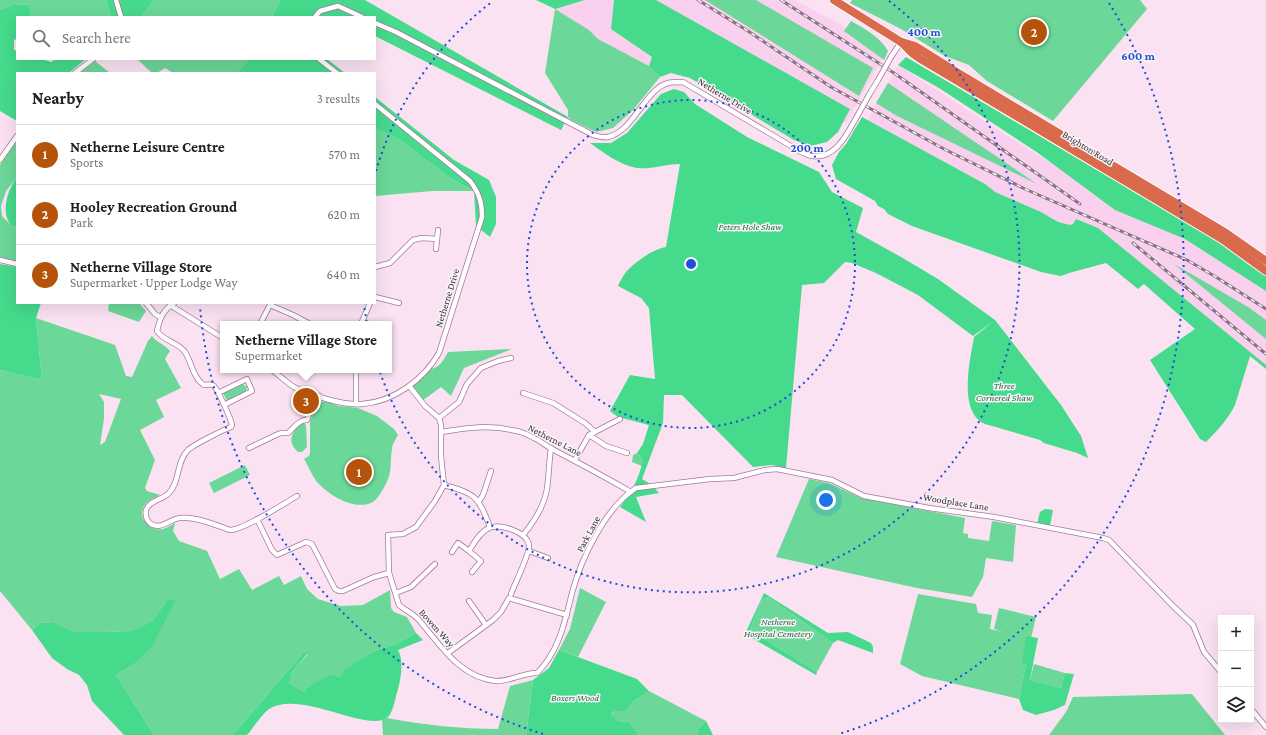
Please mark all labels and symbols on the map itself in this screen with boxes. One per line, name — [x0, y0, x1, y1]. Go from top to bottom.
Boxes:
pin: 2 — [1021, 17, 1047, 47]
text: 400 m — [907, 25, 942, 39]
text: 600 m — [1121, 49, 1156, 63]
street label: Netherne Drive — [696, 76, 754, 117]
street label: Brighton Road — [1060, 128, 1116, 168]
text: 200 m — [790, 141, 824, 155]
park label: Peters Hole Shaw — [718, 221, 782, 232]
centre of rings — [684, 257, 698, 271]
street label: Netherne Drive — [433, 267, 461, 329]
park label: Three Cornered Shaw — [976, 380, 1033, 403]
pin: 3 — [293, 386, 319, 416]
street label: Netherne Lane — [526, 422, 584, 458]
pin: 1 — [346, 457, 372, 487]
your location — [816, 490, 836, 510]
street label: Woodplace Lane — [922, 491, 990, 513]
street label: Park Lane — [574, 514, 602, 554]
street label: Bowen Way — [417, 607, 457, 650]
park label: Netherne Hospital Cemetery — [744, 616, 812, 639]
park label: Boxers Wood — [551, 692, 599, 703]

